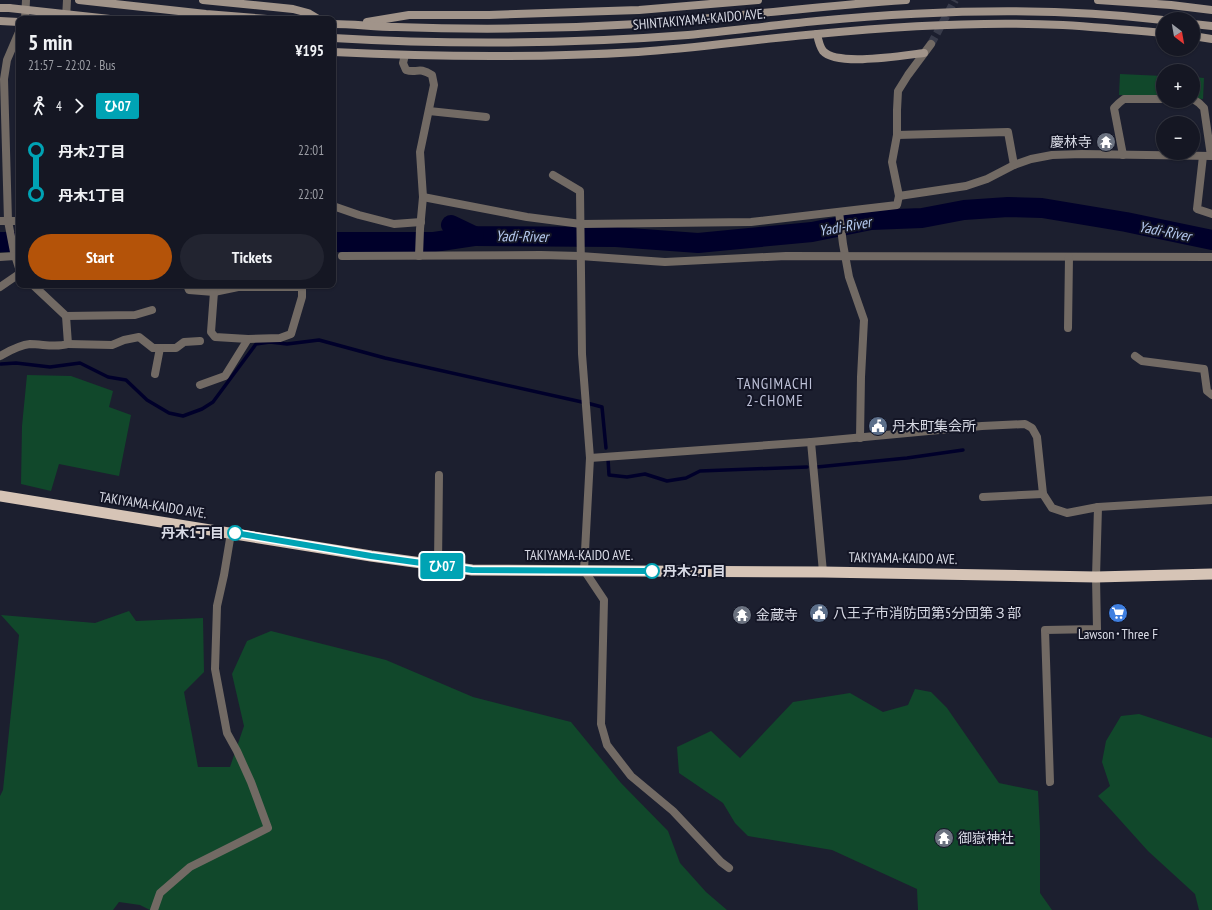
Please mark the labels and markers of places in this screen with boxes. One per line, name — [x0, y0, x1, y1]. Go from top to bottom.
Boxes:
temple icon: 慶林寺 — [1095, 131, 1117, 153]
place label: 慶林寺 — [1050, 133, 1092, 151]
public building icon: 丹木町集会所 — [867, 415, 889, 437]
place label: 丹木町集会所 — [892, 417, 976, 435]
place label: 丹木1丁目 — [161, 524, 224, 542]
marker: 丹木1丁目 — [227, 525, 243, 541]
place label: 丹木2丁目 — [663, 562, 726, 580]
marker: 丹木2丁目 — [644, 563, 660, 579]
public building icon: 八王子市消防団第5分団第３部 — [808, 602, 830, 624]
supermarket icon: Lawson･Three F — [1107, 602, 1129, 624]
temple icon: 金蔵寺 — [731, 604, 753, 626]
place label: 八王子市消防団第5分団第３部 — [833, 604, 1021, 622]
place label: 金蔵寺 — [756, 606, 798, 624]
place label: Lawson･Three F — [1078, 625, 1158, 643]
temple icon: 御嶽神社 — [933, 827, 955, 849]
place label: 御嶽神社 — [958, 829, 1014, 847]

